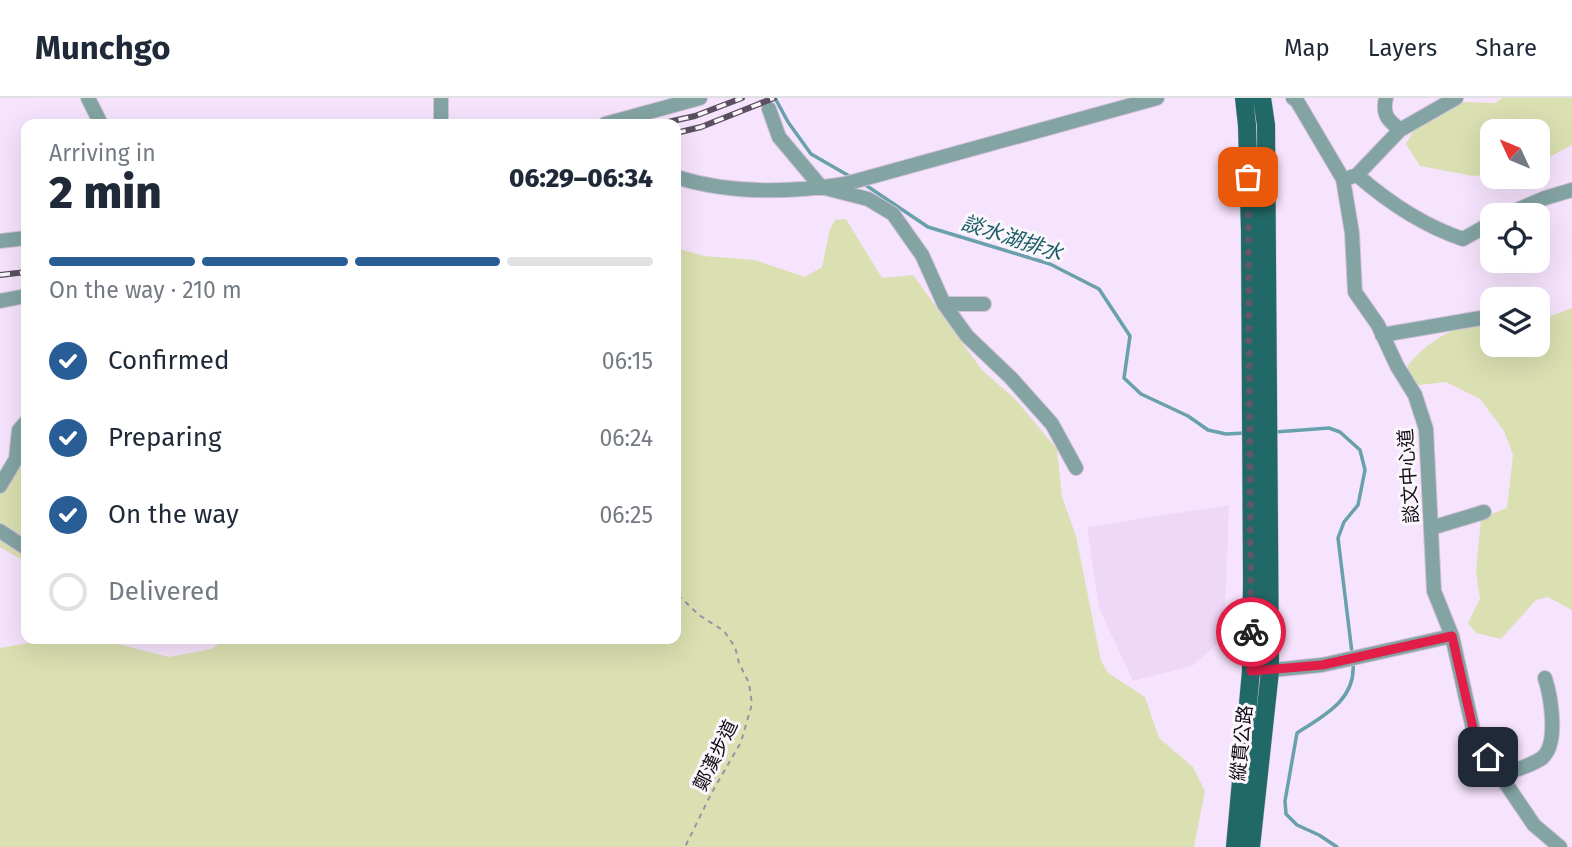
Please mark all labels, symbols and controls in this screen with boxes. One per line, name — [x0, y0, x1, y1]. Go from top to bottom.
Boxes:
text: Munchgo — [35, 28, 170, 68]
text: Map — [1284, 34, 1330, 62]
text: Layers — [1368, 34, 1437, 62]
text: Share — [1475, 34, 1537, 62]
north arrow — [1480, 119, 1550, 189]
map controls — [1480, 119, 1550, 357]
text: Arriving in — [49, 139, 156, 167]
pin — [1218, 147, 1278, 207]
icon: bag — [1229, 158, 1267, 196]
text: 06:29–06:34 — [509, 163, 653, 194]
text: 2 min — [49, 165, 162, 220]
button: locate — [1480, 203, 1550, 273]
water label: 談水湖排水 — [958, 209, 1067, 267]
text: On the way · 210 m — [49, 276, 242, 304]
button: layers — [1480, 287, 1550, 357]
icon: check — [49, 342, 87, 380]
text: Confirmed — [108, 345, 229, 376]
text: 06:15 — [602, 347, 653, 375]
icon: check — [49, 419, 87, 457]
text: Preparing — [108, 422, 221, 453]
text: 06:24 — [599, 424, 653, 452]
street label: 談文中心道 — [1394, 428, 1423, 524]
icon: check — [49, 496, 87, 534]
text: On the way — [108, 499, 239, 530]
text: 06:25 — [599, 501, 653, 529]
text: Delivered — [108, 576, 220, 607]
courier — [1216, 597, 1286, 667]
icon: bike — [1232, 613, 1270, 651]
street label: 縱貫公路 — [1226, 704, 1257, 782]
street label: 鄭漢步道 — [688, 716, 742, 794]
pin — [1458, 727, 1518, 787]
icon: home — [1469, 738, 1507, 776]

